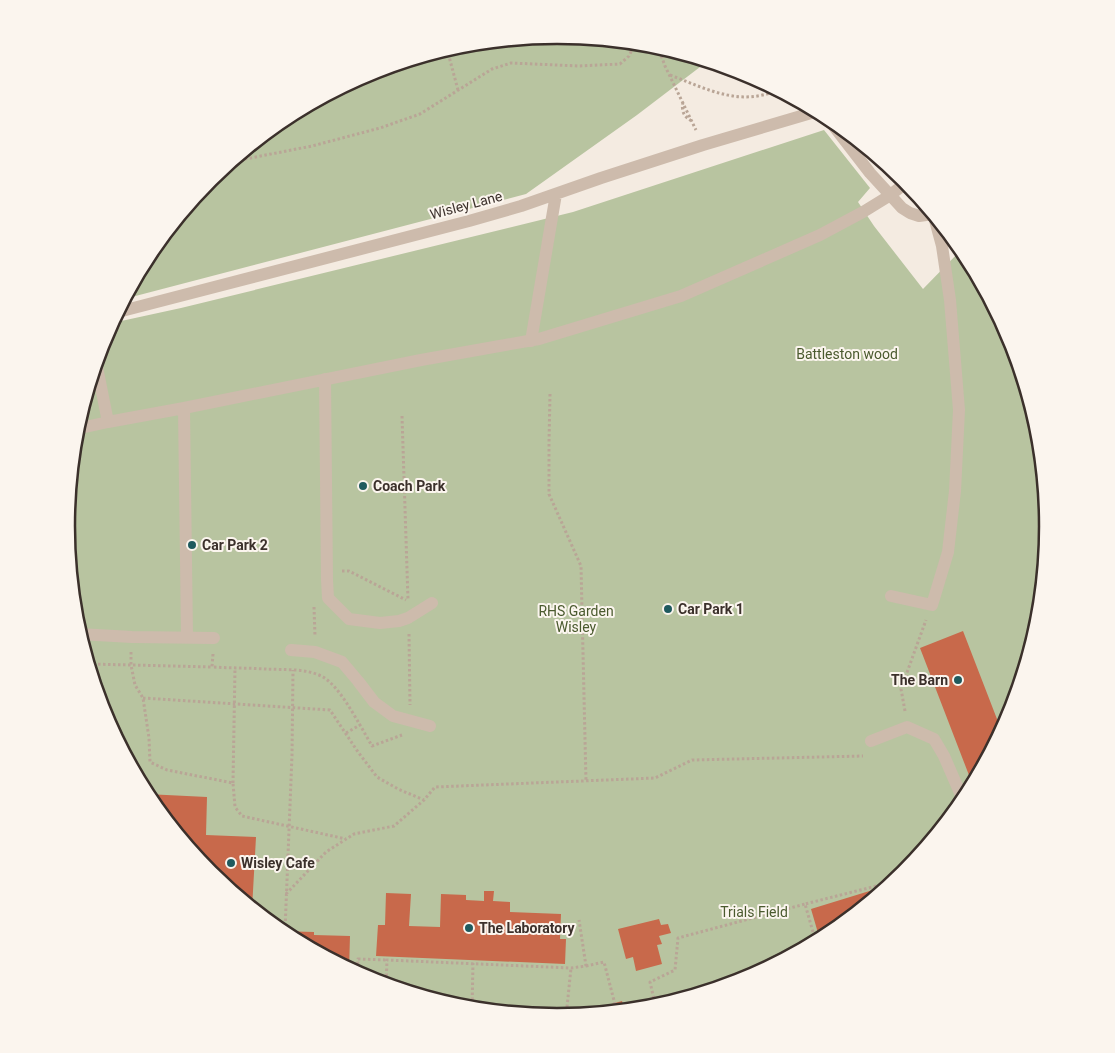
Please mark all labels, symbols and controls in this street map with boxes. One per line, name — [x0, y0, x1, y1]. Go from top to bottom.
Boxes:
street label: Wisley Lane — [428, 188, 504, 222]
park label: Battleston wood — [796, 346, 898, 362]
place label: Coach Park — [373, 478, 446, 494]
marker: Coach Park — [357, 480, 369, 492]
place label: Car Park 2 — [202, 537, 268, 553]
marker: Car Park 2 — [186, 539, 198, 551]
place label: Car Park 1 — [678, 601, 744, 617]
park label: RHS Garden Wisley — [538, 603, 614, 635]
marker: Car Park 1 — [662, 603, 674, 615]
place label: The Barn — [891, 672, 948, 688]
marker: The Barn — [952, 674, 964, 686]
place label: Wisley Cafe — [241, 855, 315, 871]
marker: Wisley Cafe — [225, 857, 237, 869]
park label: Trials Field — [720, 904, 788, 920]
place label: The Laboratory — [479, 920, 575, 936]
marker: The Laboratory — [463, 922, 475, 934]

